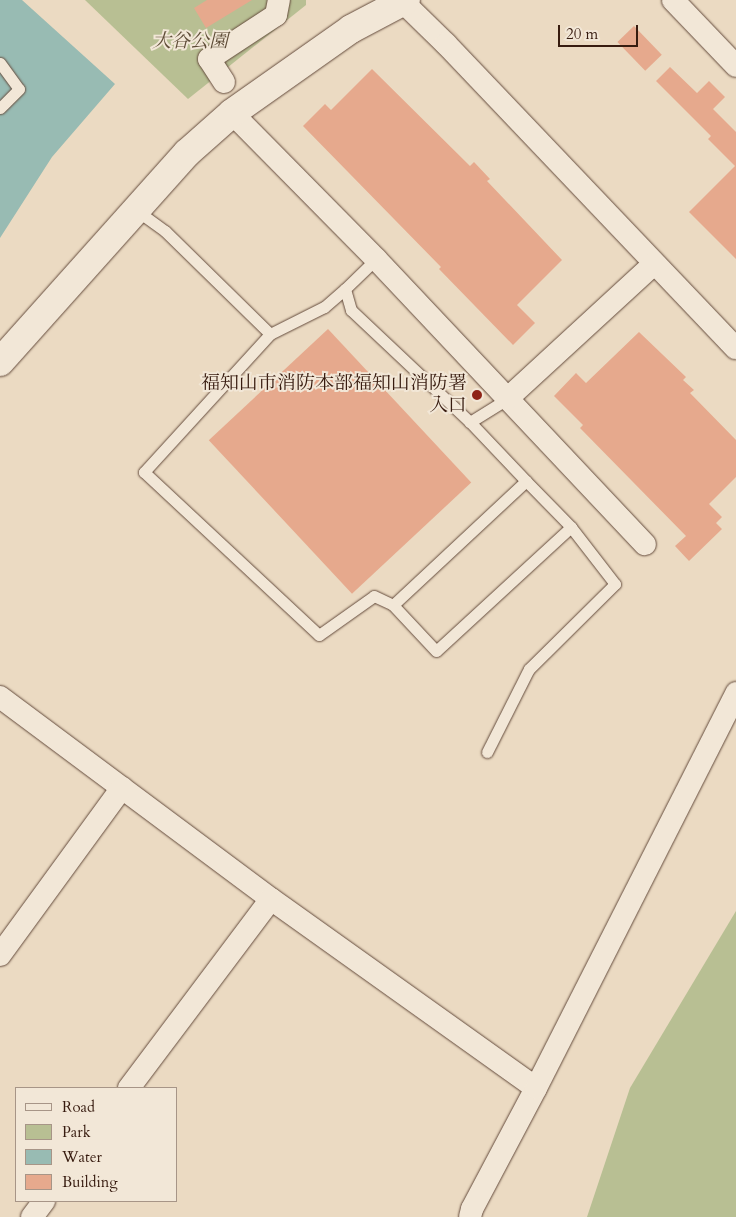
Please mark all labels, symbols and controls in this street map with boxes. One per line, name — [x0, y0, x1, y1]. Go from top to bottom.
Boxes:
scale bar — [561, 15, 641, 47]
text: 20 m — [566, 24, 598, 44]
park label: 大谷公園 — [152, 31, 228, 53]
place label: 福知山市消防本部福知山消防署 入口 — [201, 373, 467, 417]
marker: 福知山市消防本部福知山消防署 入口 — [471, 389, 483, 401]
legend — [15, 1087, 178, 1202]
text: Road — [62, 1097, 95, 1117]
text: Park — [62, 1122, 91, 1142]
text: Water — [62, 1147, 102, 1167]
text: Building — [62, 1172, 118, 1192]

